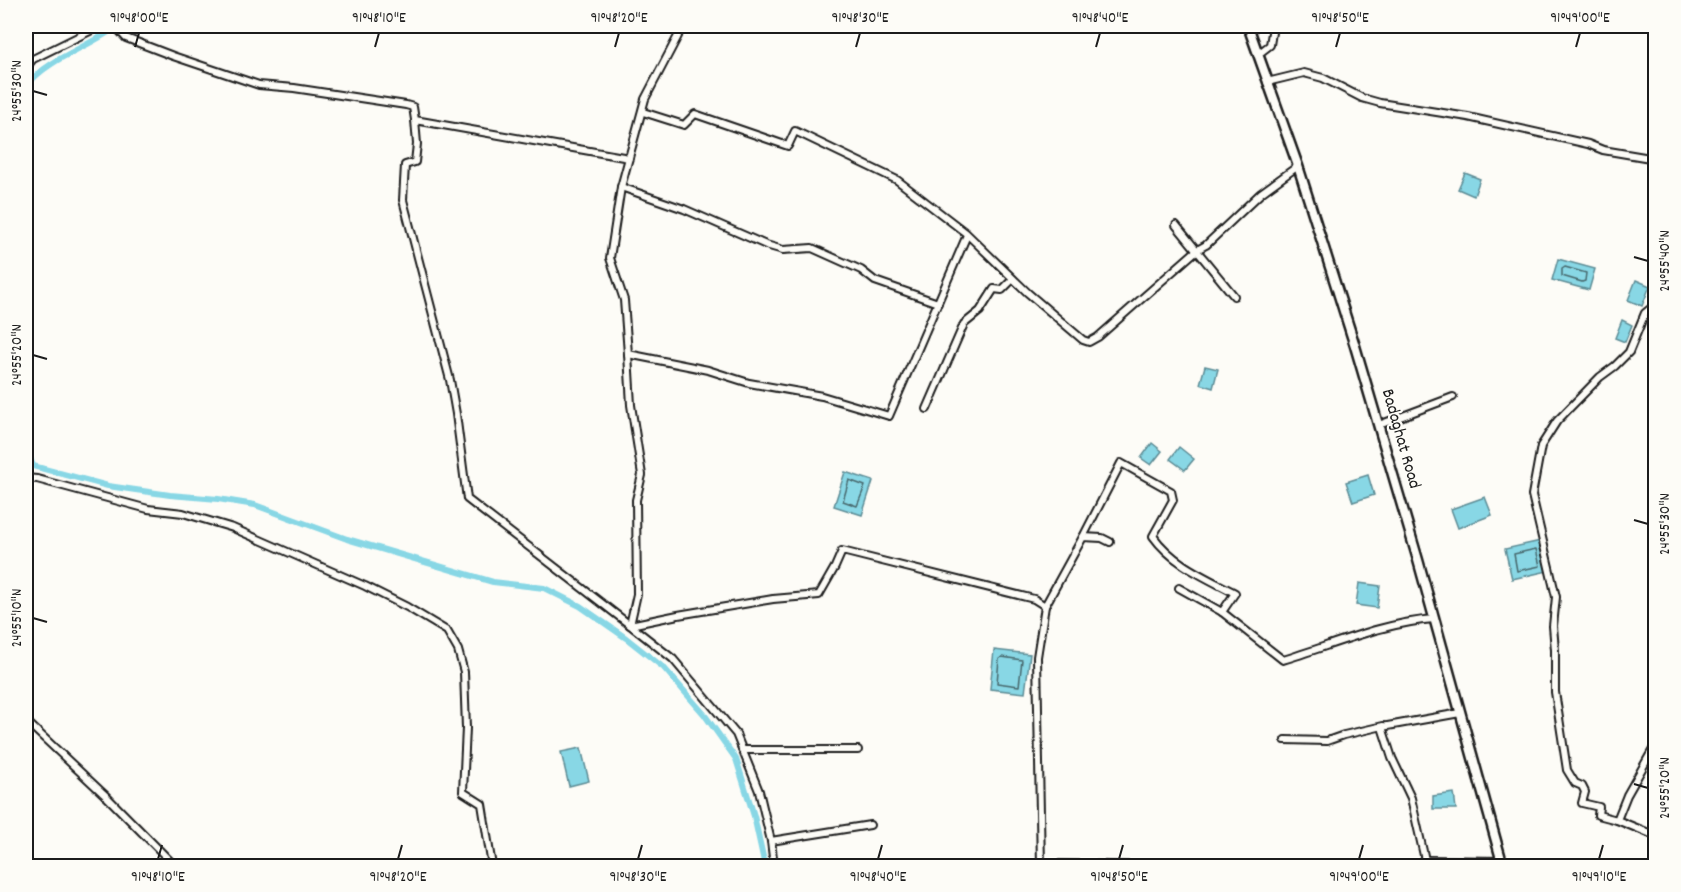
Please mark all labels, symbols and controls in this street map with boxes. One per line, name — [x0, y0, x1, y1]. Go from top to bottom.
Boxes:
text: 91°48'00"E — [110, 8, 169, 30]
text: 91°48'10"E — [352, 8, 406, 30]
text: 91°48'20"E — [590, 8, 648, 30]
text: 91°48'30"E — [831, 8, 889, 30]
text: 91°48'40"E — [1072, 8, 1129, 30]
text: 91°48'50"E — [1311, 8, 1369, 30]
text: 91°49'00"E — [1550, 8, 1610, 30]
text: 24°55'30"N — [7, 60, 29, 122]
text: 24°55'40"N — [1655, 230, 1677, 292]
text: 24°55'20"N — [7, 324, 29, 386]
street label: Badaghat Road — [1374, 386, 1426, 492]
text: 24°55'30"N — [1655, 493, 1677, 555]
text: 24°55'10"N — [7, 589, 29, 647]
text: 24°55'20"N — [1655, 757, 1677, 819]
text: 91°48'10"E — [131, 867, 185, 889]
text: 91°48'20"E — [369, 867, 427, 889]
text: 91°48'30"E — [609, 867, 667, 889]
text: 91°48'40"E — [850, 867, 907, 889]
text: 91°48'50"E — [1090, 867, 1148, 889]
text: 91°49'00"E — [1329, 867, 1389, 889]
text: 91°49'10"E — [1572, 867, 1627, 889]

